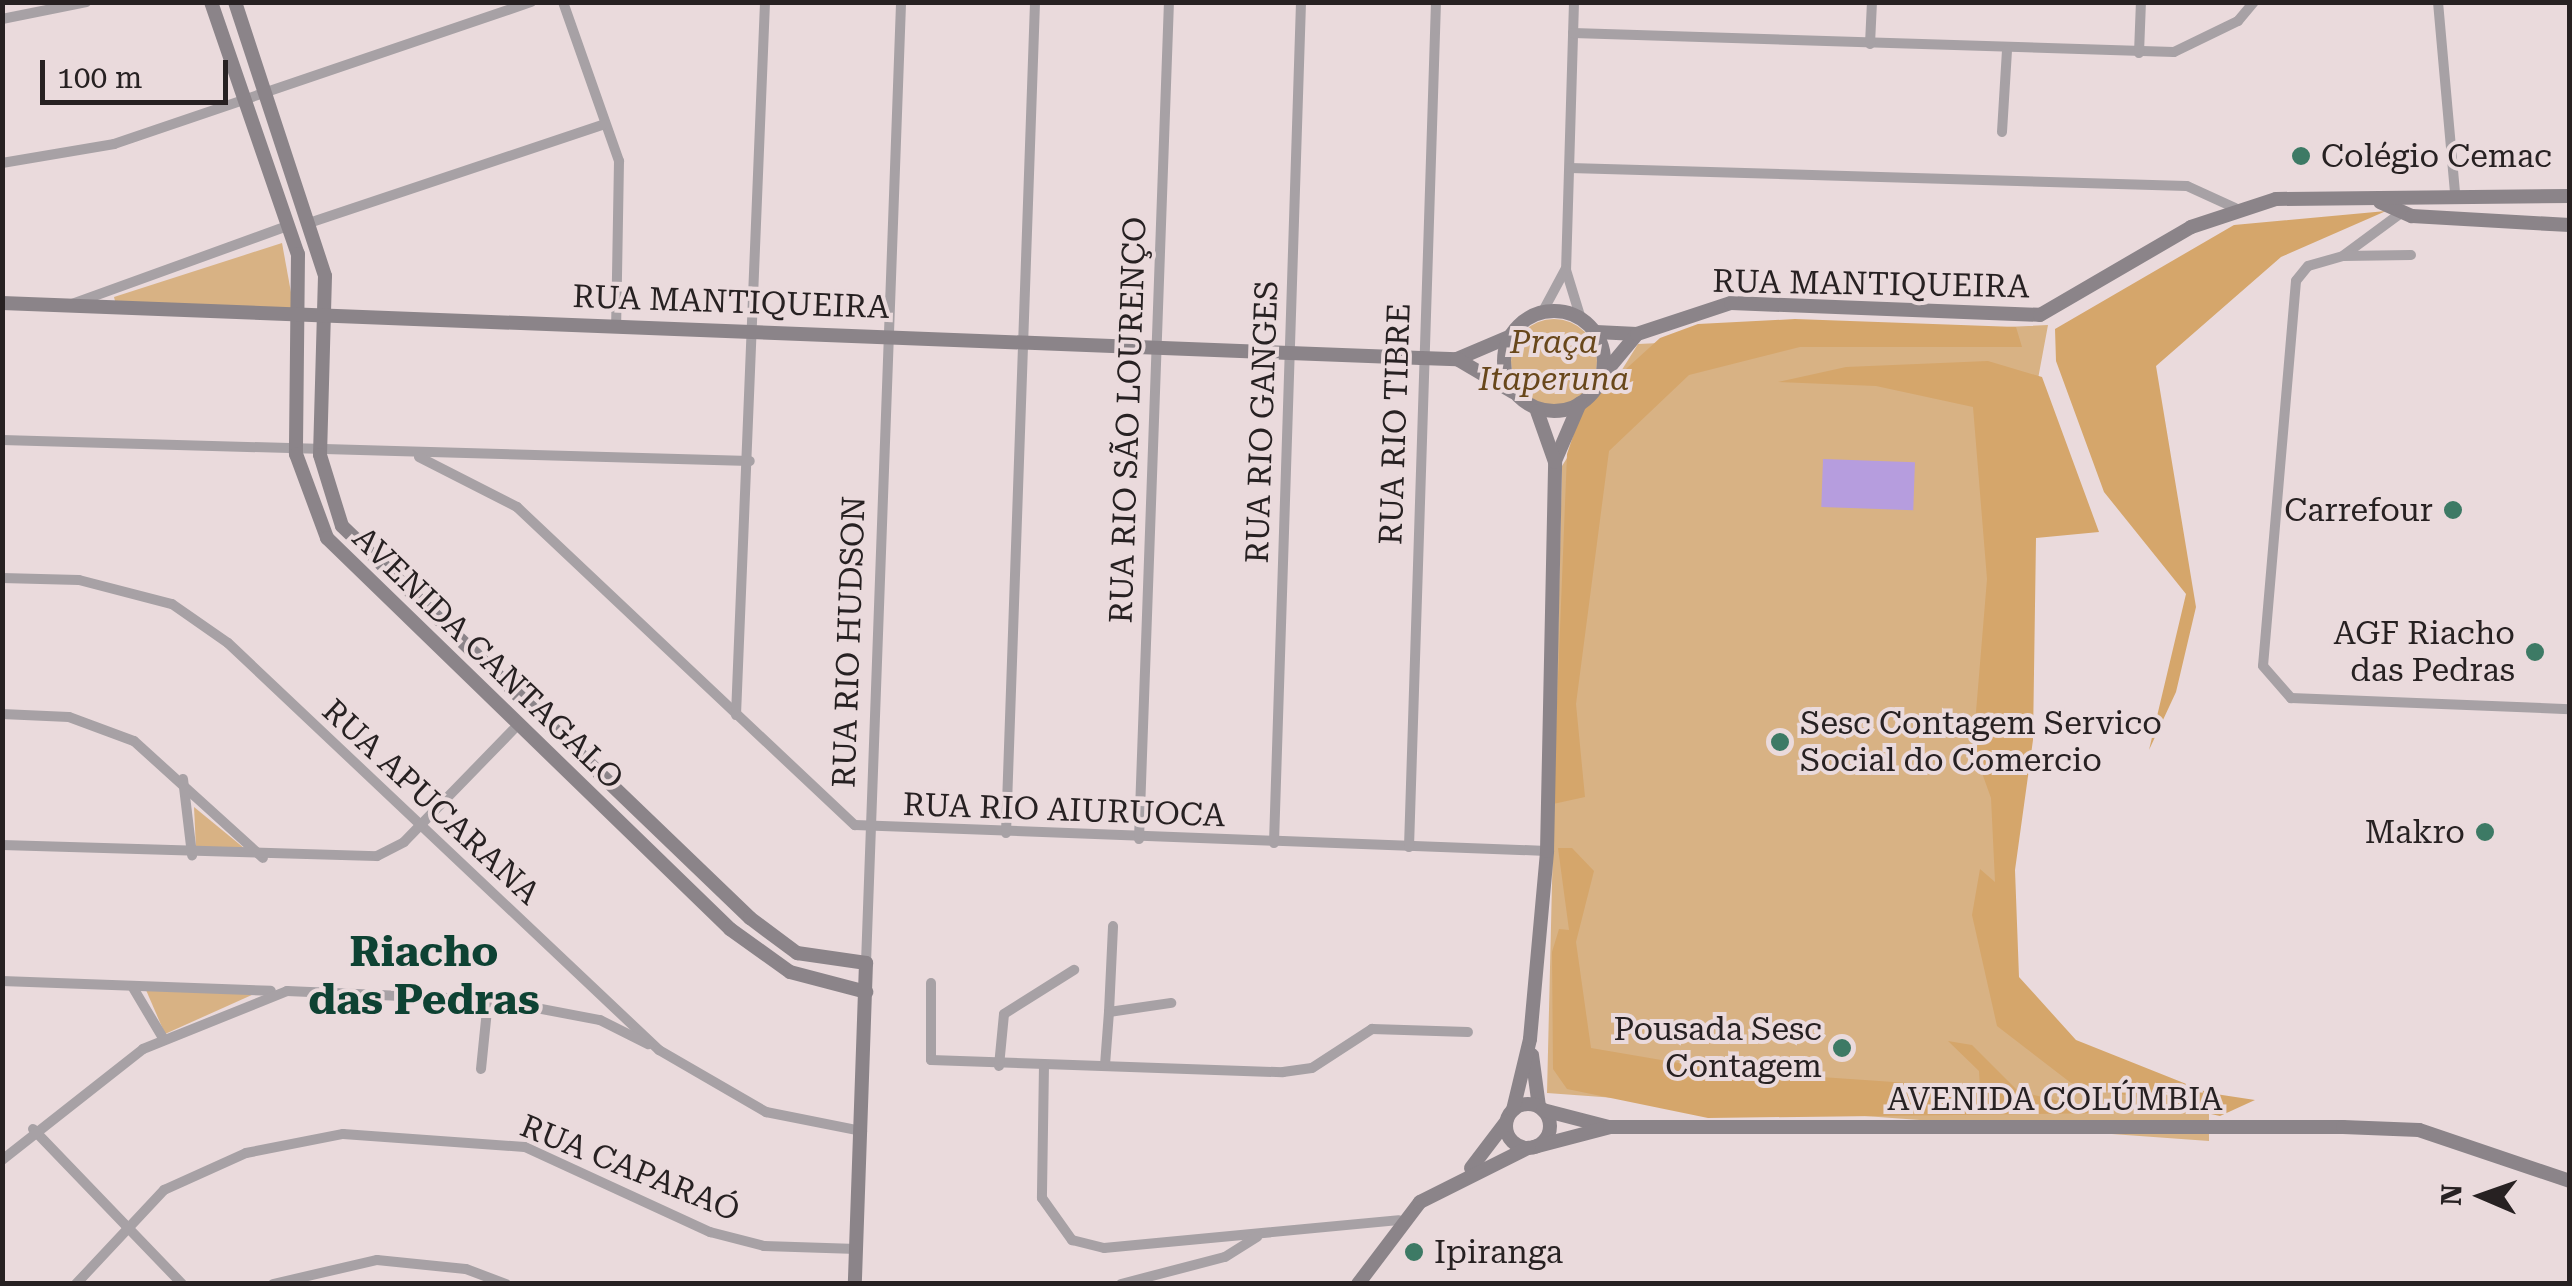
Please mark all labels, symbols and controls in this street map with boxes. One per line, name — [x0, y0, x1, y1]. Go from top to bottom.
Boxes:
scale bar — [45, 40, 232, 102]
text: 100 m — [57, 60, 142, 95]
place label: Colégio Cemac — [2321, 137, 2552, 175]
marker: Colégio Cemac — [2290, 145, 2312, 167]
street label: RUA RIO SÃO LOURENÇO — [1102, 216, 1154, 624]
street label: RUA MANTIQUEIRA — [1712, 262, 2030, 306]
street label: RUA MANTIQUEIRA — [572, 277, 890, 327]
street label: RUA RIO GANGES — [1238, 280, 1286, 564]
street label: RUA RIO TIBRE — [1372, 302, 1418, 546]
park label: Praça Itaperuna — [1479, 324, 1629, 399]
place label: Carrefour — [2284, 491, 2433, 529]
street label: RUA RIO HUDSON — [825, 495, 873, 789]
marker: Carrefour — [2442, 499, 2464, 521]
street label: AVENIDA CANTAGALO — [345, 519, 631, 797]
place label: AGF Riacho das Pedras — [2334, 615, 2515, 690]
marker: AGF Riacho das Pedras — [2524, 641, 2546, 663]
street label: RUA APUCARANA — [314, 691, 548, 913]
place label: Sesc Contagem Servico Social do Comercio — [1800, 705, 2162, 780]
marker: Sesc Contagem Servico Social do Comercio — [1769, 731, 1791, 753]
street label: RUA RIO AIURUOCA — [902, 785, 1226, 835]
place label: Makro — [2365, 813, 2465, 851]
marker: Makro — [2474, 821, 2496, 843]
district label: Riacho das Pedras — [308, 927, 540, 1026]
place label: Pousada Sesc Contagem — [1614, 1011, 1822, 1086]
marker: Pousada Sesc Contagem — [1831, 1037, 1853, 1059]
street label: AVENIDA COLÚMBIA — [1887, 1080, 2223, 1118]
street label: RUA CAPARAÓ — [515, 1107, 745, 1229]
north arrow — [2432, 1146, 2532, 1246]
text: N — [2435, 1184, 2468, 1206]
place label: Ipiranga — [1434, 1233, 1563, 1271]
marker: Ipiranga — [1403, 1241, 1425, 1263]

